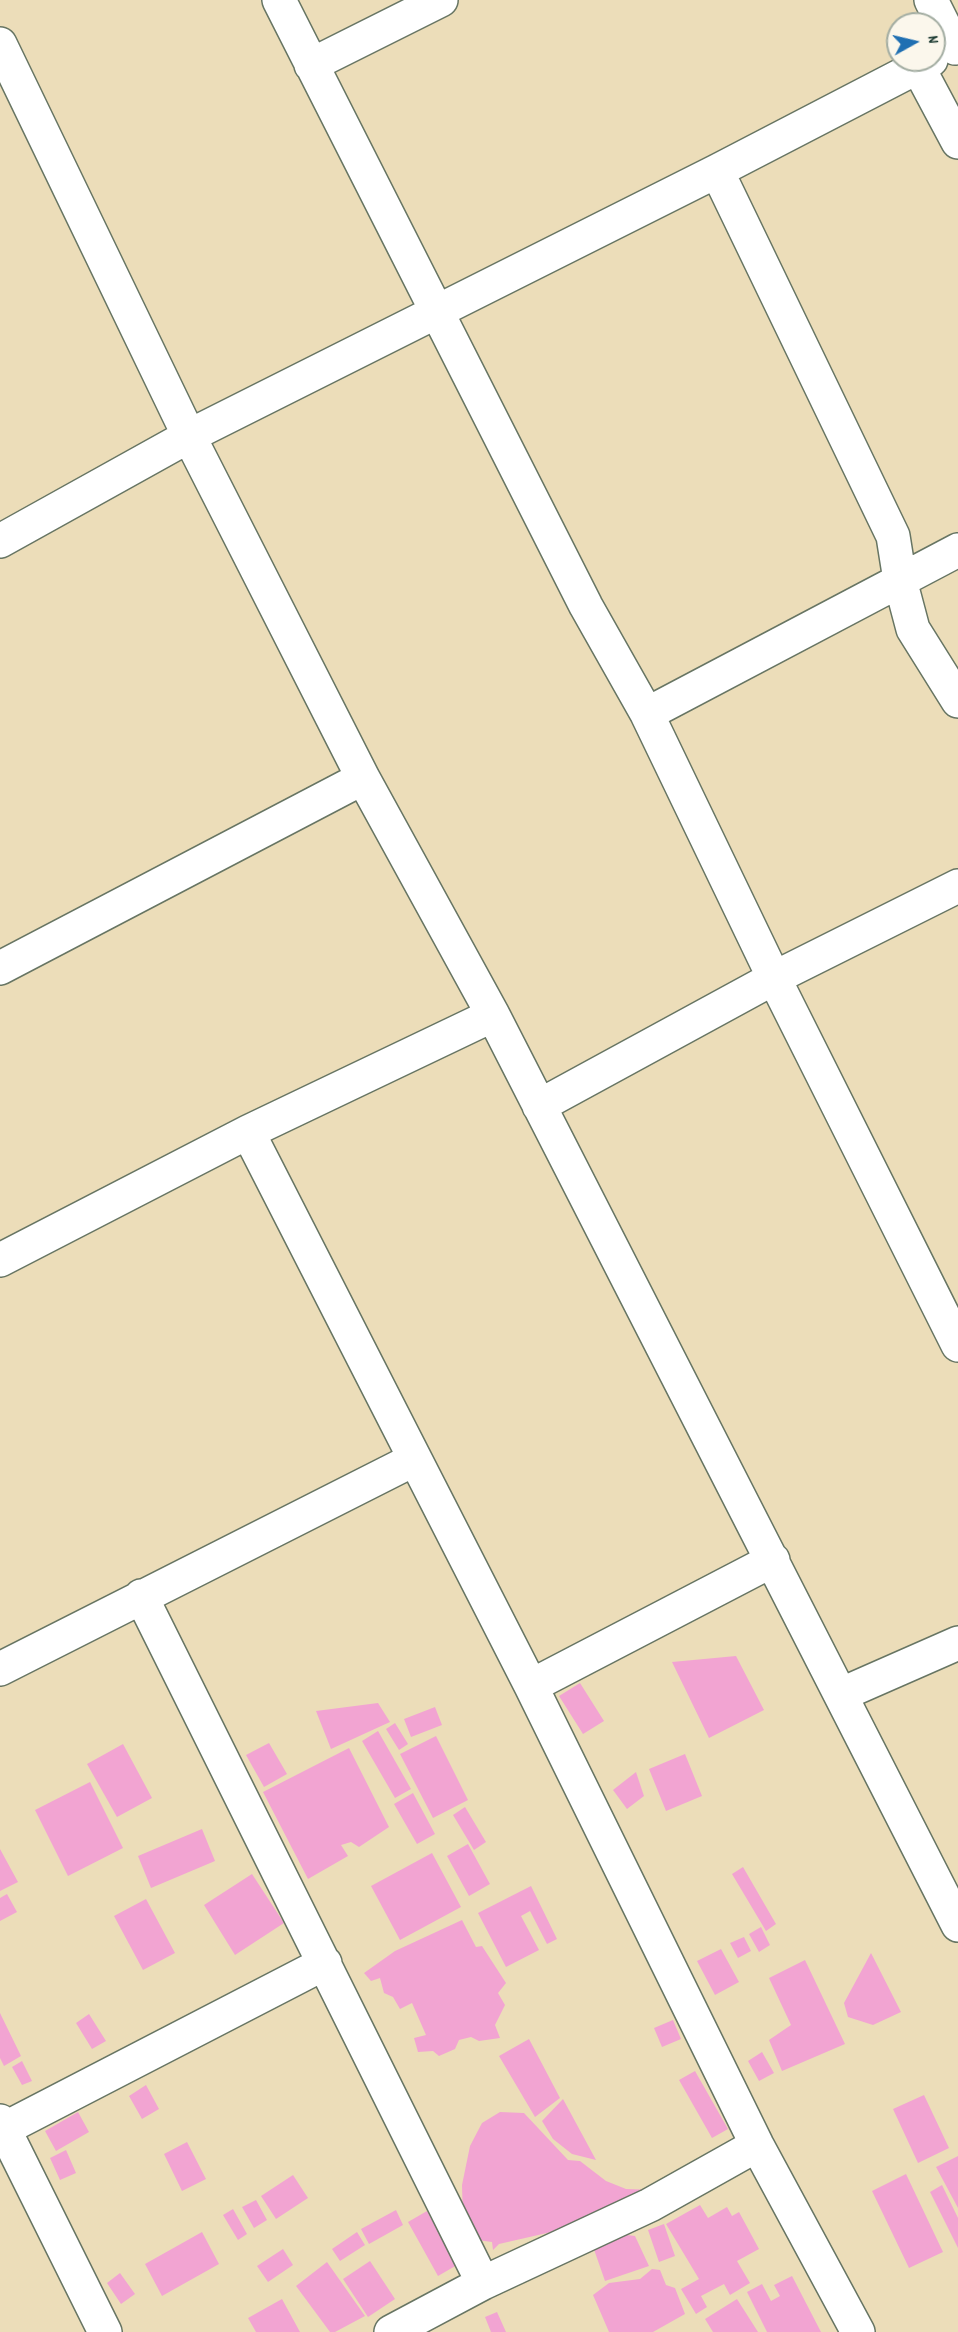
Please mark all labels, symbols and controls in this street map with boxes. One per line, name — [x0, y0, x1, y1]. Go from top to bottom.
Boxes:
north arrow — [886, 12, 946, 72]
text: N — [920, 34, 944, 45]

